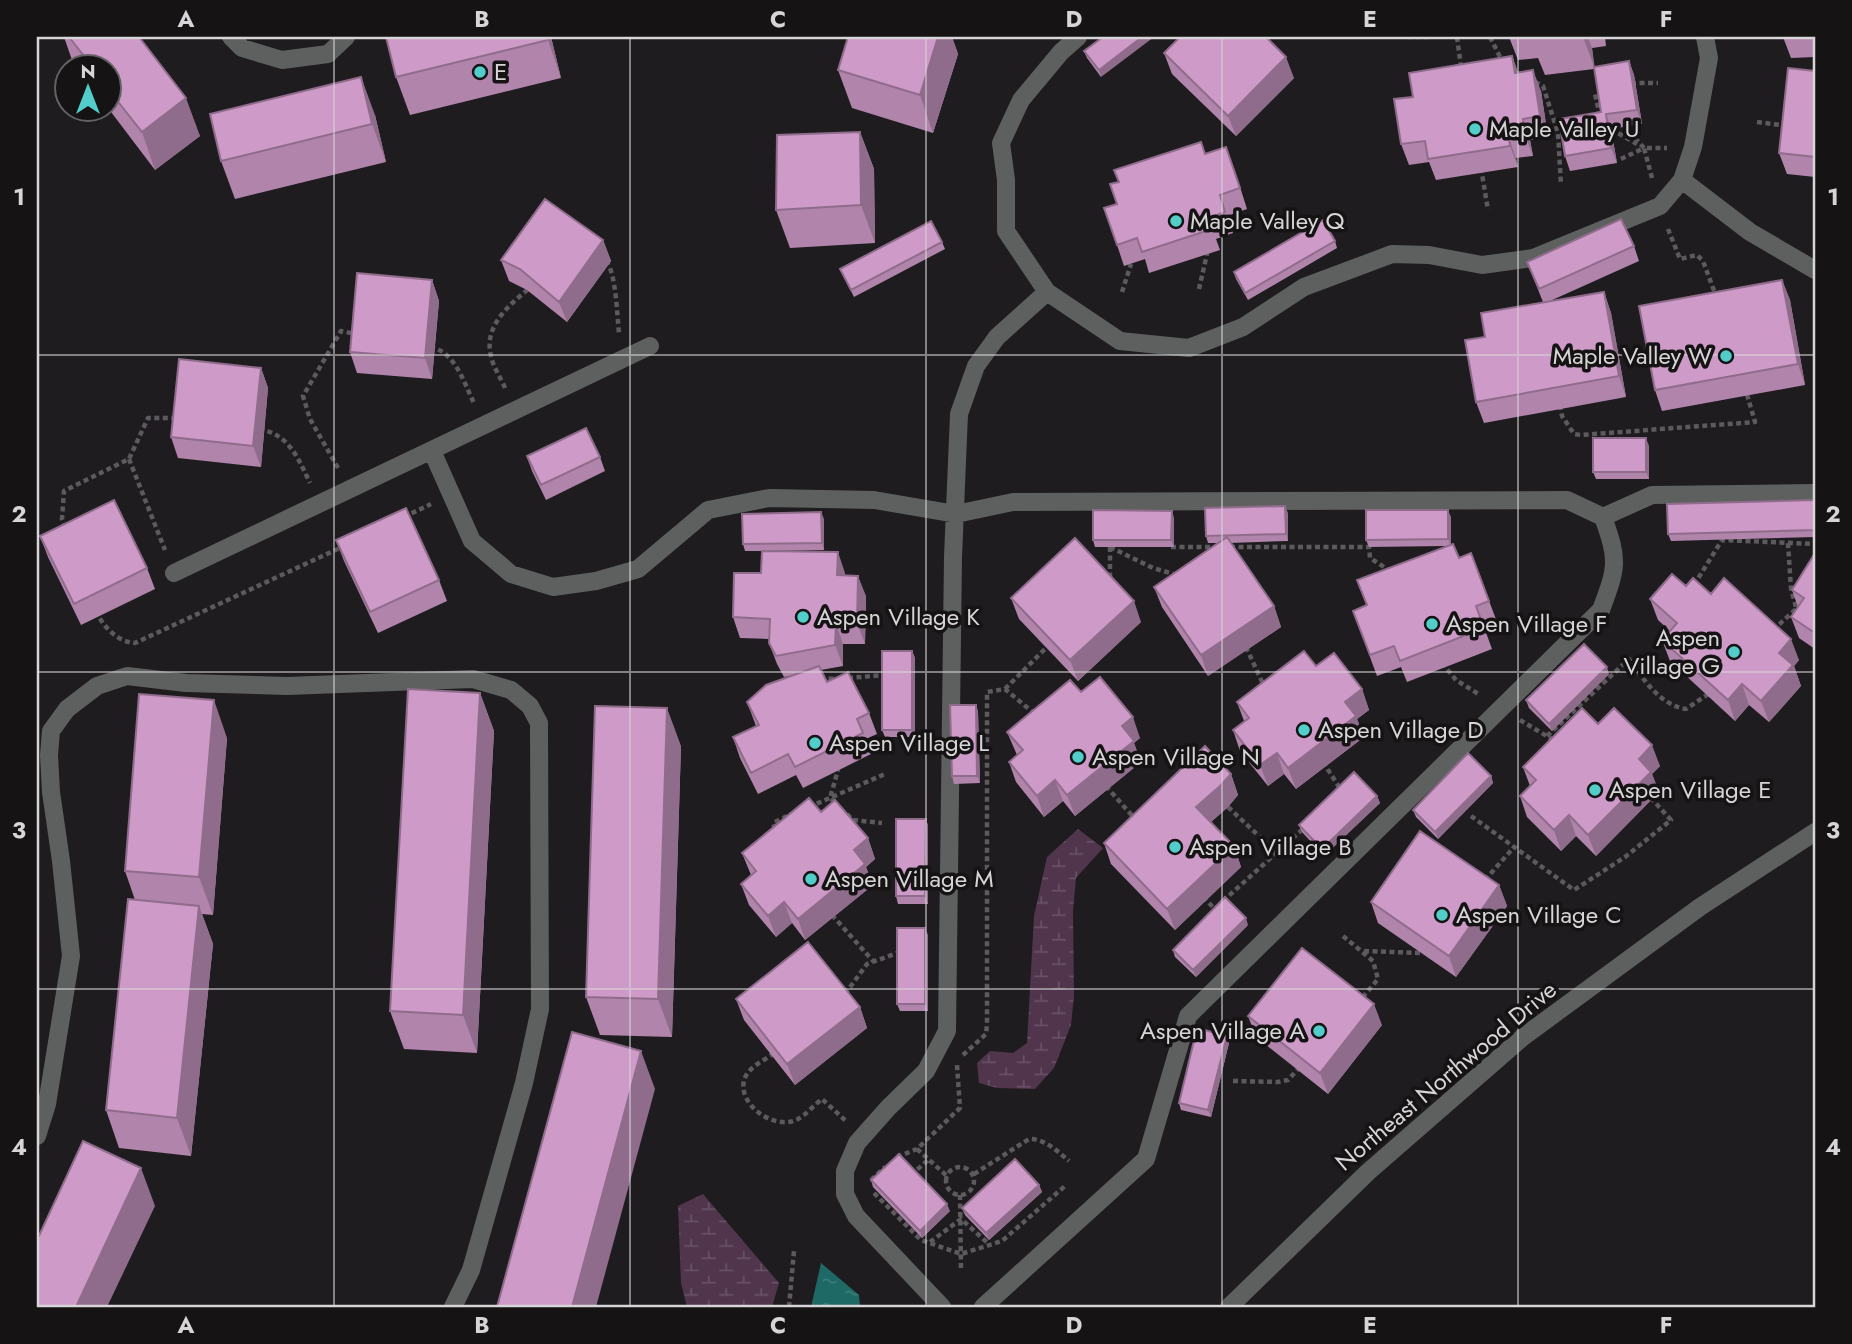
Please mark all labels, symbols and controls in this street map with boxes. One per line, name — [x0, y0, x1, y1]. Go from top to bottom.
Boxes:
text: A — [177, 2, 195, 36]
text: B — [474, 2, 490, 36]
text: C — [770, 2, 786, 36]
text: D — [1066, 2, 1083, 36]
text: E — [1363, 2, 1377, 36]
text: F — [1660, 2, 1672, 36]
north arrow — [52, 52, 122, 122]
place label: E — [494, 54, 507, 89]
text: N — [80, 58, 96, 85]
marker: E — [472, 64, 488, 80]
place label: Maple Valley U — [1489, 111, 1640, 146]
marker: Maple Valley U — [1467, 121, 1483, 137]
text: 1 — [13, 180, 25, 214]
text: 1 — [1827, 180, 1839, 214]
place label: Maple Valley Q — [1190, 203, 1345, 238]
marker: Maple Valley Q — [1168, 213, 1184, 229]
place label: Maple Valley W — [1553, 338, 1712, 373]
marker: Maple Valley W — [1718, 348, 1734, 364]
text: 2 — [11, 497, 27, 531]
text: 2 — [1825, 497, 1841, 531]
place label: Aspen Village K — [817, 599, 980, 634]
place label: Aspen Village F — [1446, 606, 1607, 641]
marker: Aspen Village K — [795, 609, 811, 625]
marker: Aspen Village F — [1424, 616, 1440, 632]
place label: Aspen Village G — [1623, 620, 1720, 683]
marker: Aspen Village G — [1726, 644, 1742, 660]
place label: Aspen Village D — [1318, 712, 1484, 747]
marker: Aspen Village D — [1296, 722, 1312, 738]
place label: Aspen Village L — [829, 725, 989, 760]
marker: Aspen Village L — [807, 735, 823, 751]
place label: Aspen Village N — [1092, 739, 1260, 774]
marker: Aspen Village N — [1070, 749, 1086, 765]
place label: Aspen Village E — [1609, 772, 1771, 807]
marker: Aspen Village E — [1587, 782, 1603, 798]
text: 3 — [12, 813, 26, 847]
text: 3 — [1826, 813, 1840, 847]
place label: Aspen Village B — [1189, 829, 1352, 864]
marker: Aspen Village B — [1167, 839, 1183, 855]
place label: Aspen Village M — [825, 861, 994, 896]
marker: Aspen Village M — [803, 871, 819, 887]
place label: Aspen Village C — [1456, 897, 1622, 932]
marker: Aspen Village C — [1434, 907, 1450, 923]
street label: Northeast Northwood Drive — [1327, 972, 1564, 1179]
place label: Aspen Village A — [1140, 1013, 1305, 1048]
marker: Aspen Village A — [1311, 1023, 1327, 1039]
text: 4 — [11, 1130, 27, 1164]
text: 4 — [1825, 1130, 1841, 1164]
text: A — [177, 1308, 195, 1342]
text: B — [474, 1308, 490, 1342]
text: C — [770, 1308, 786, 1342]
text: D — [1066, 1308, 1083, 1342]
text: E — [1363, 1308, 1377, 1342]
text: F — [1660, 1308, 1672, 1342]

